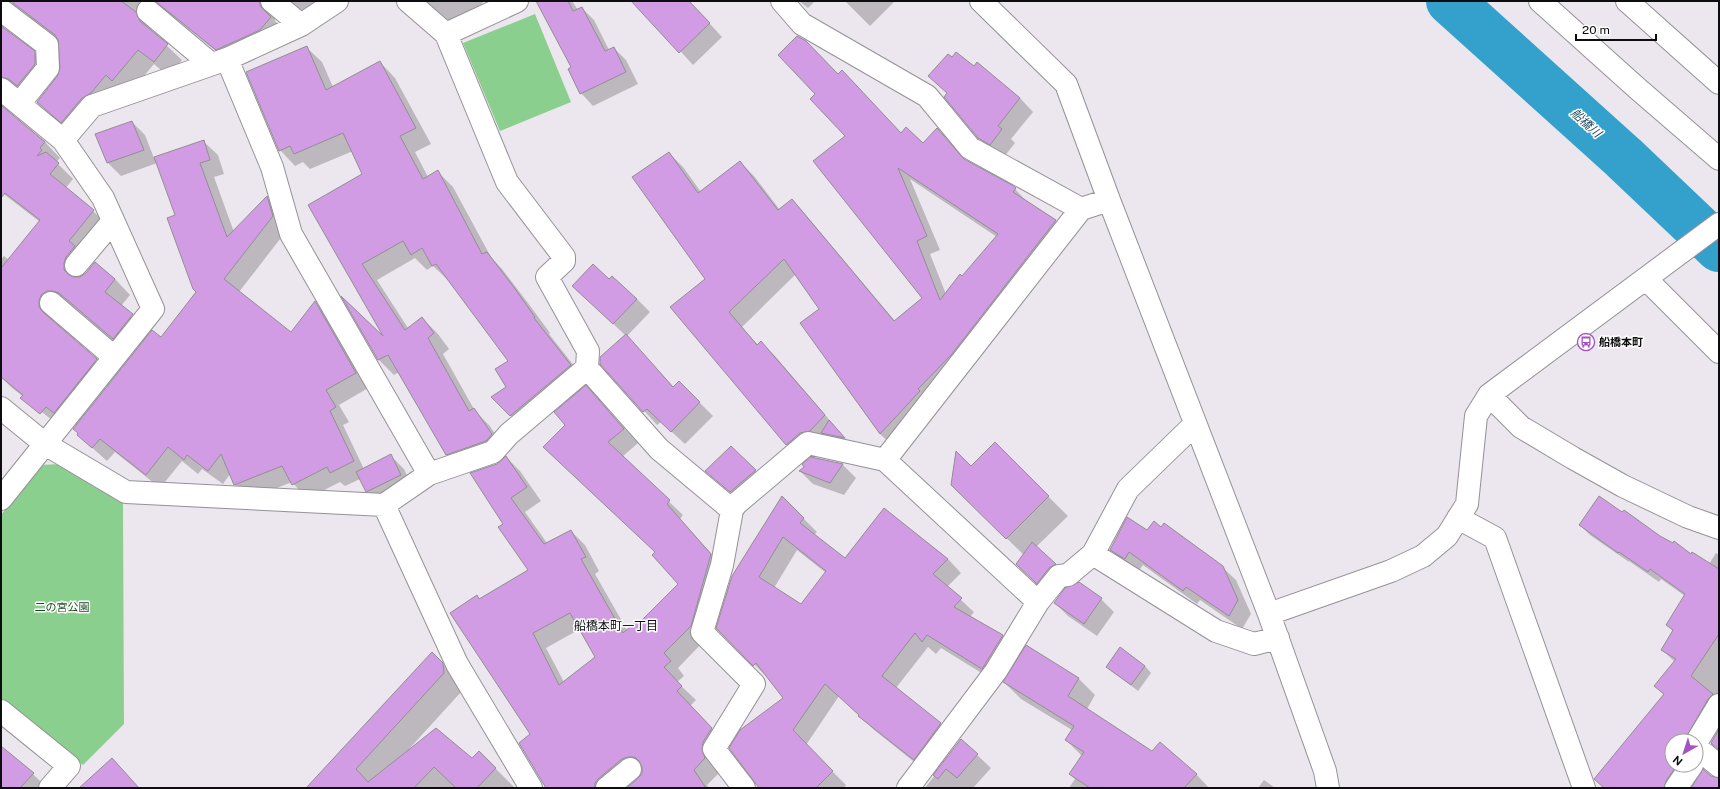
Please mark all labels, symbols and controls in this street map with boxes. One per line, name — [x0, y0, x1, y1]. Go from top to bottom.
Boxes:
scale bar — [1576, 16, 1656, 42]
text: 20 m — [1582, 23, 1610, 37]
water label: 船橋川 — [1568, 106, 1606, 142]
bus stop icon: 船橋本町 — [1576, 332, 1596, 352]
place label: 船橋本町 — [1599, 336, 1643, 348]
park label: 二の宮公園 — [35, 601, 90, 613]
district label: 船橋本町一丁目 — [574, 619, 658, 633]
north arrow — [1664, 733, 1704, 773]
text: N — [1671, 753, 1685, 768]

